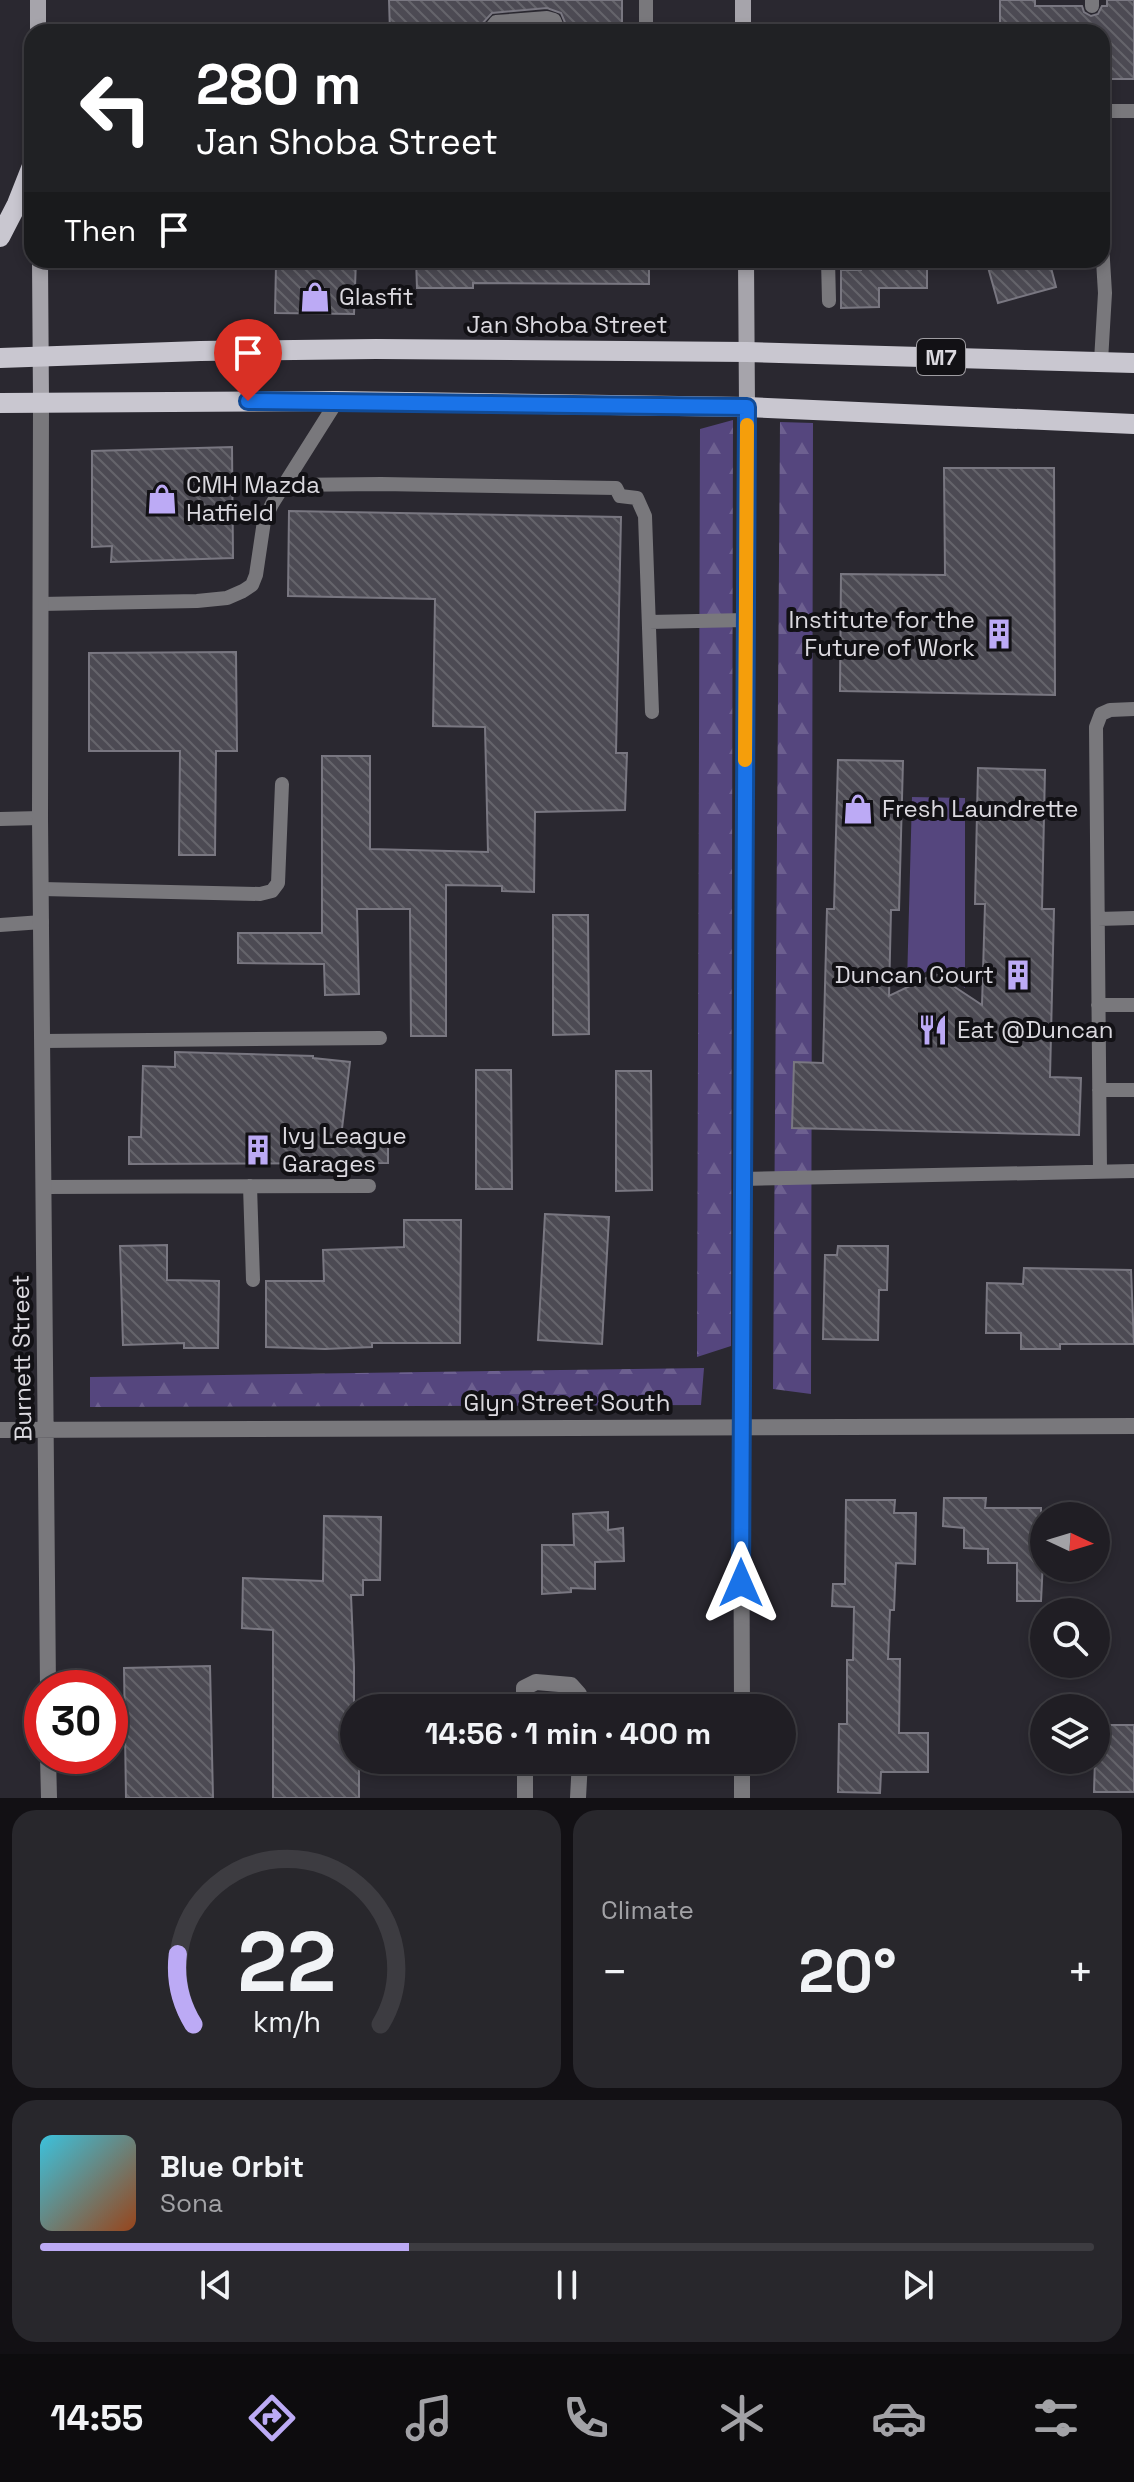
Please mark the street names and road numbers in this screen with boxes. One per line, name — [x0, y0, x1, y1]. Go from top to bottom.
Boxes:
street label: Jan Shoba Street — [466, 309, 668, 340]
road number: M7 — [917, 339, 965, 375]
street label: Burnett Street — [5, 1274, 38, 1442]
street label: Glyn Street South — [464, 1387, 670, 1418]

